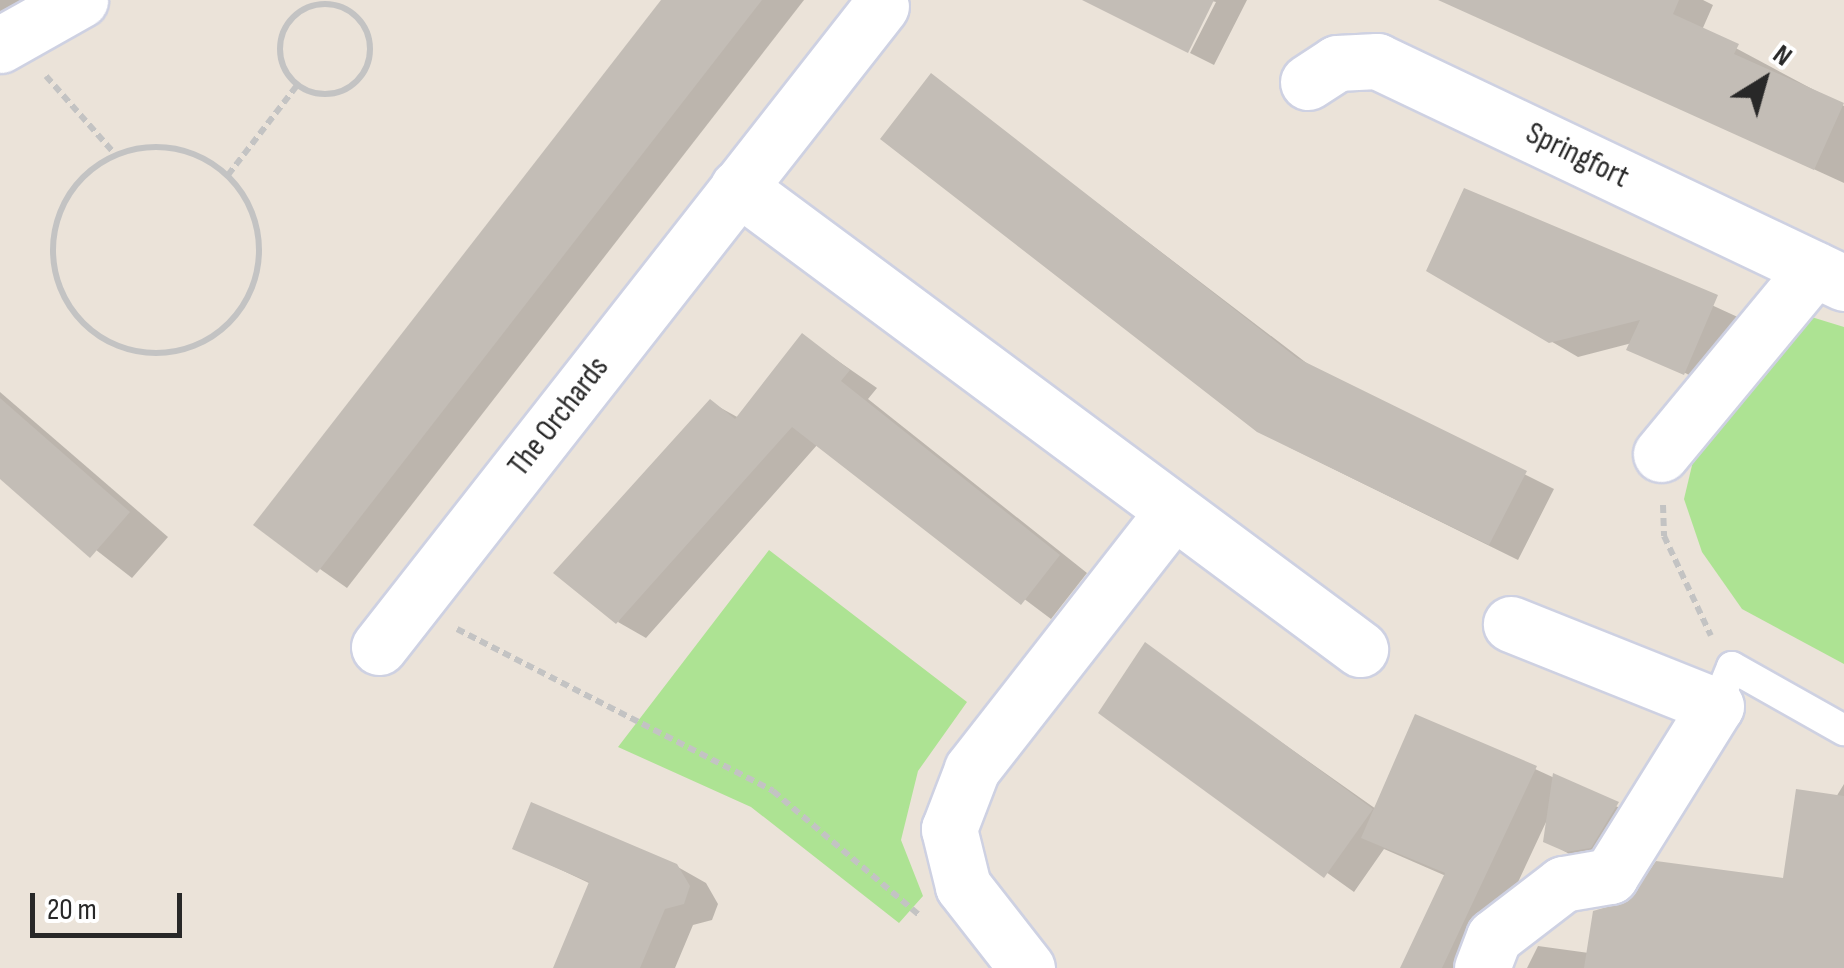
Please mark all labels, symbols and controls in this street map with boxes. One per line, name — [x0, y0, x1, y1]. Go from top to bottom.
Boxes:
north arrow — [1714, 30, 1814, 130]
text: N — [1766, 38, 1798, 73]
street label: Springfort — [1519, 115, 1635, 197]
street label: The Orchards — [500, 350, 618, 484]
scale bar — [35, 873, 188, 935]
text: 20 m — [47, 892, 97, 928]

